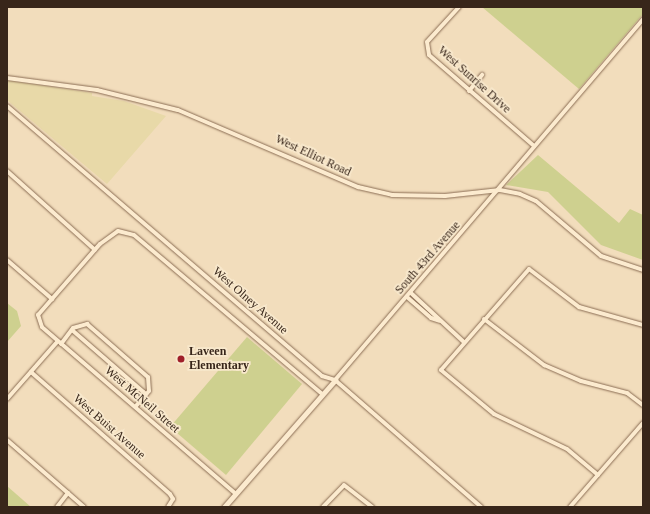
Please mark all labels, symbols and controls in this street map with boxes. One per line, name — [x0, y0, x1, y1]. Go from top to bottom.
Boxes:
street label: West Sunrise Drive — [435, 44, 513, 116]
street label: West Elliot Road — [273, 132, 353, 180]
street label: South 43rd Avenue — [392, 218, 464, 298]
street label: West Olney Avenue — [209, 264, 291, 338]
place label: Laveen Elementary — [189, 345, 249, 373]
marker: Laveen Elementary — [176, 354, 186, 364]
street label: West McNeil Street — [102, 364, 182, 436]
street label: West Buist Avenue — [70, 392, 148, 462]

